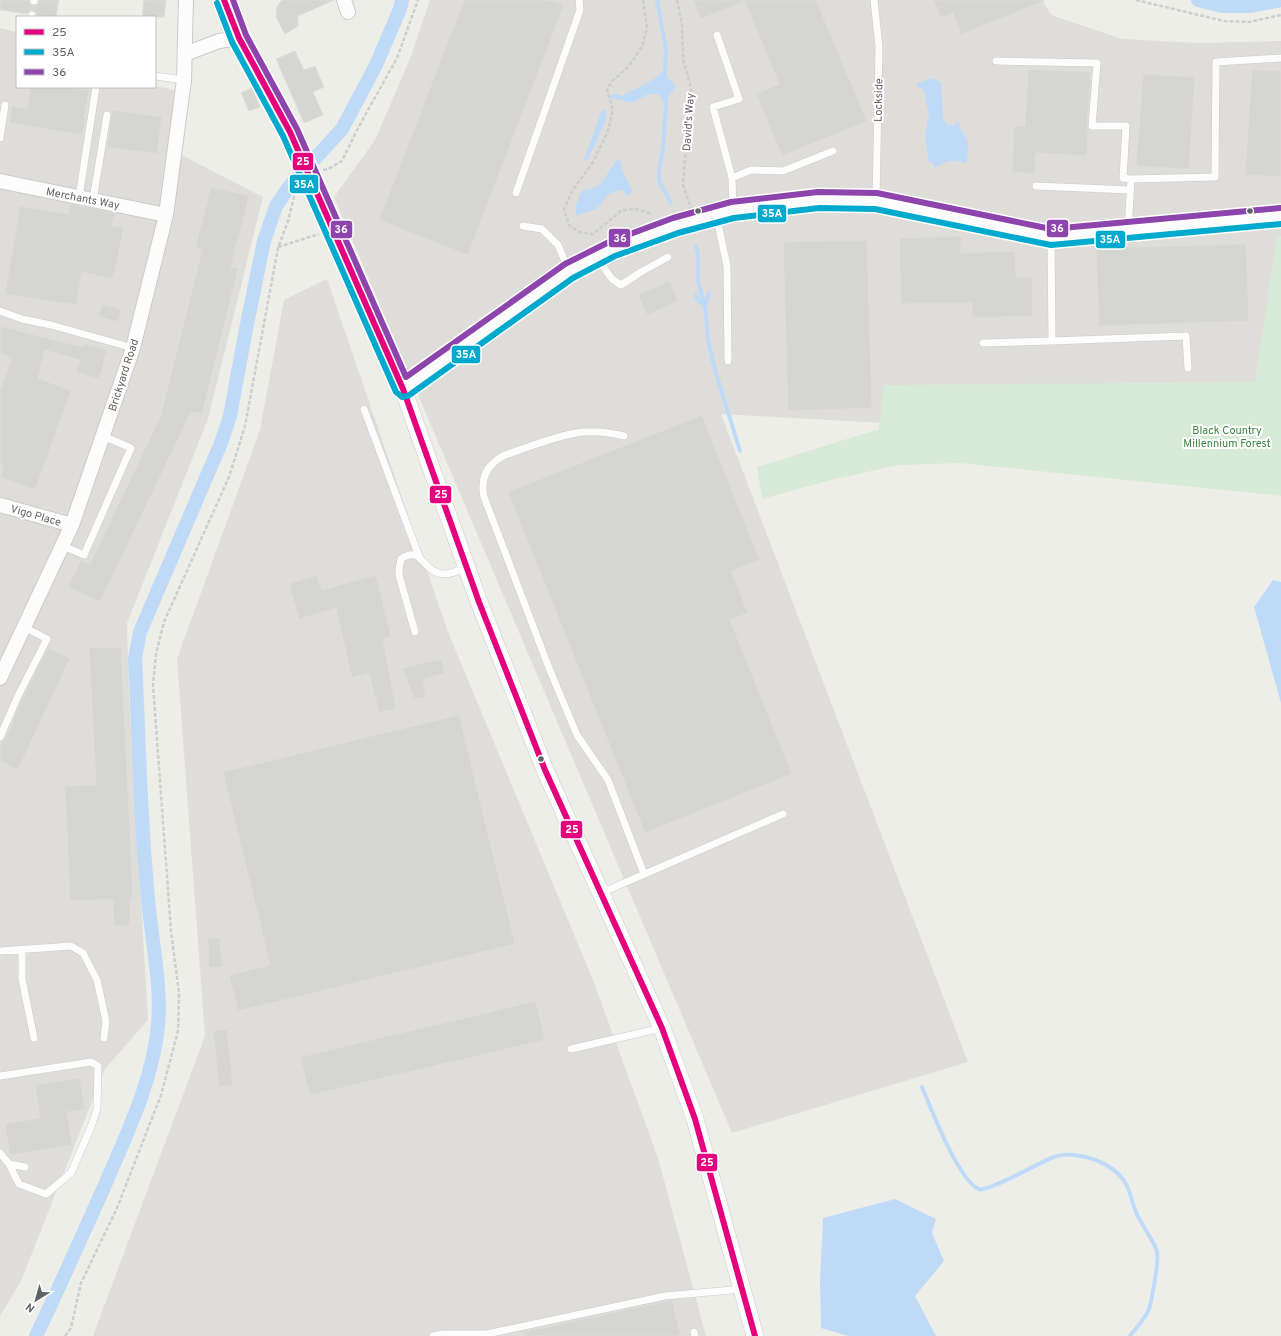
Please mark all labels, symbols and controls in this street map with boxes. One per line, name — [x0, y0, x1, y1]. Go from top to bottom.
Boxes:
legend — [16, 16, 156, 88]
text: 25 — [52, 25, 67, 41]
text: 35A — [52, 45, 75, 61]
text: 36 — [52, 65, 66, 81]
street label: Lockside — [872, 78, 886, 122]
street label: David's Way — [680, 92, 698, 152]
line badge: 25 — [292, 152, 314, 171]
text: 25 — [296, 155, 310, 169]
line badge: 35A — [289, 174, 319, 194]
text: 35A — [294, 178, 315, 192]
street label: Merchants Way — [45, 185, 121, 213]
line badge: 35A — [757, 204, 787, 223]
unlabelled marker — [693, 206, 703, 216]
unlabelled marker — [1245, 206, 1255, 216]
text: 35A — [762, 207, 783, 221]
line badge: 36 — [1046, 219, 1069, 238]
line badge: 36 — [330, 220, 353, 239]
text: 36 — [1050, 222, 1064, 236]
text: 36 — [334, 223, 348, 237]
line badge: 36 — [608, 228, 631, 248]
line badge: 35A — [1095, 230, 1126, 249]
text: 36 — [613, 232, 627, 246]
text: 35A — [1100, 233, 1121, 247]
street label: Brickyard Road — [106, 337, 142, 413]
line badge: 35A — [451, 345, 481, 364]
text: 35A — [456, 348, 477, 362]
park label: Black Country Millennium Forest — [1183, 424, 1271, 451]
line badge: 25 — [429, 485, 452, 504]
text: 25 — [434, 488, 448, 502]
street label: Vigo Place — [9, 502, 63, 530]
unlabelled marker — [536, 754, 546, 764]
line badge: 25 — [560, 820, 583, 839]
text: 25 — [565, 823, 579, 837]
line badge: 25 — [696, 1153, 718, 1172]
text: 25 — [700, 1156, 714, 1170]
north arrow — [16, 1280, 56, 1320]
text: N — [23, 1299, 38, 1315]

